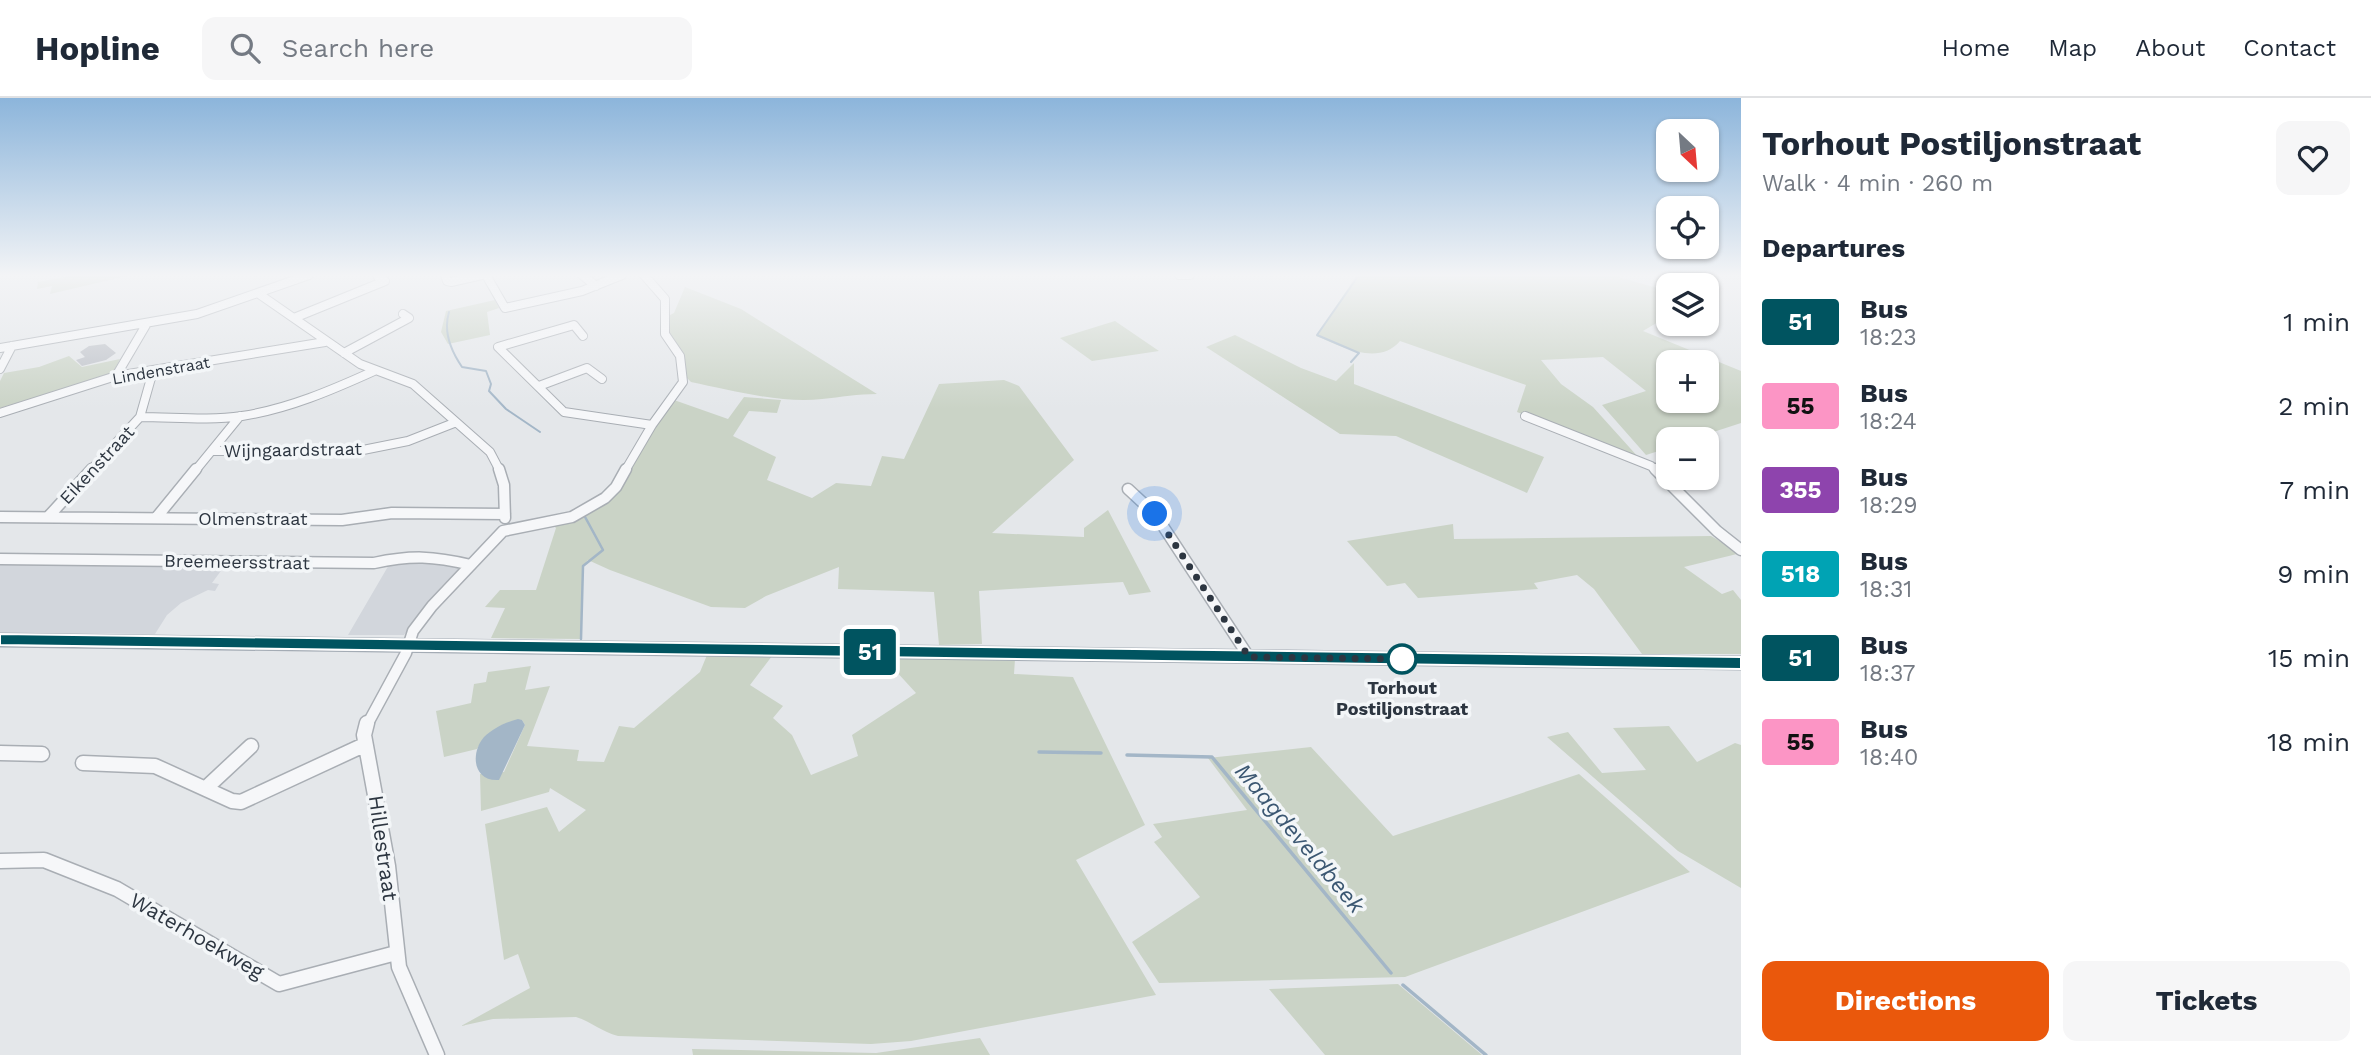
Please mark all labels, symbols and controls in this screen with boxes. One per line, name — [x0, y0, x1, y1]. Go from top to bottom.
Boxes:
search box — [202, 17, 692, 80]
text: Hopline — [35, 29, 160, 68]
icon: search — [226, 29, 264, 67]
text: Search here — [282, 33, 434, 63]
text: Home — [1942, 34, 2010, 62]
text: Map — [2048, 34, 2097, 62]
text: About — [2135, 34, 2205, 62]
text: Contact — [2243, 34, 2336, 62]
north arrow — [1656, 119, 1718, 182]
map controls — [1656, 119, 1719, 490]
button: heart — [2276, 121, 2350, 195]
text: Torhout Postiljonstraat — [1762, 124, 2141, 163]
text: Walk · 4 min · 260 m — [1762, 170, 1993, 197]
button: locate — [1656, 196, 1719, 259]
text: Departures — [1762, 233, 1905, 263]
button: layers — [1656, 273, 1719, 336]
text: Bus — [1860, 294, 1908, 324]
text: 1 min — [2283, 307, 2350, 337]
text: 51 — [1788, 308, 1813, 336]
text: 18:23 — [1860, 324, 1917, 351]
button: + — [1656, 350, 1719, 413]
street label: Lindenstraat — [111, 353, 212, 388]
text: Bus — [1860, 378, 1908, 408]
text: 2 min — [2278, 391, 2350, 421]
text: 55 — [1787, 392, 1814, 420]
text: 18:24 — [1860, 408, 1917, 435]
street label: Eikenstraat — [55, 421, 139, 508]
button: − — [1656, 427, 1719, 490]
street label: Wijngaardstraat — [224, 438, 363, 461]
text: Bus — [1860, 462, 1908, 492]
text: 7 min — [2280, 475, 2350, 505]
text: 355 — [1779, 476, 1822, 504]
text: 18:29 — [1860, 492, 1918, 519]
your location — [1137, 496, 1172, 531]
street label: Olmenstraat — [198, 508, 308, 529]
text: Bus — [1860, 546, 1908, 576]
street label: Breemeersstraat — [164, 550, 310, 573]
text: 9 min — [2277, 559, 2350, 589]
text: 518 — [1781, 560, 1820, 588]
text: 18:31 — [1860, 576, 1912, 603]
line badge: 51 — [838, 629, 902, 675]
text: Bus — [1860, 630, 1908, 660]
text: 51 — [858, 638, 882, 666]
text: 15 min — [2268, 643, 2350, 673]
marker: Torhout Postiljonstraat — [1387, 644, 1417, 674]
text: 51 — [1788, 644, 1813, 672]
text: 18:37 — [1860, 660, 1915, 687]
place label: Torhout Postiljonstraat — [1336, 677, 1468, 719]
text: Bus — [1860, 714, 1908, 744]
text: 18 min — [2267, 727, 2350, 757]
text: 55 — [1787, 728, 1814, 756]
text: 18:40 — [1860, 744, 1918, 771]
water label: Maagdeveldbeek — [1229, 758, 1371, 920]
street label: Hillestraat — [364, 794, 403, 902]
street label: Waterhoekweg — [126, 887, 269, 984]
button: Directions — [1762, 961, 2049, 1041]
button: Tickets — [2063, 961, 2350, 1041]

